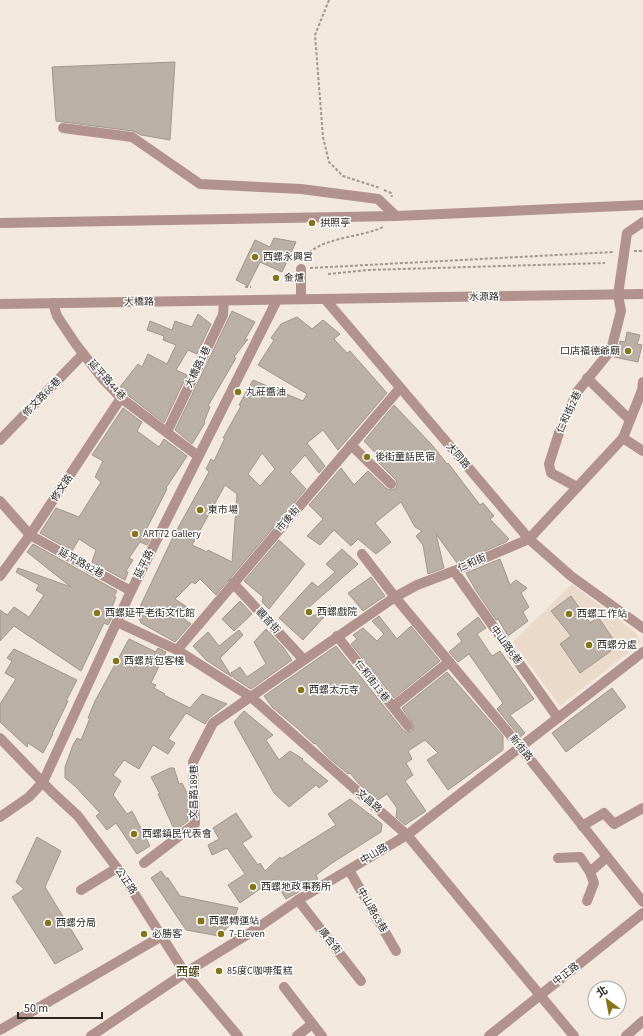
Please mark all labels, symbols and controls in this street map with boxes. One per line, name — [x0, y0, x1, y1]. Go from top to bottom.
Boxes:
place label: 拱照亭 — [320, 216, 350, 230]
marker: 拱照亭 — [307, 218, 317, 228]
place label: 西螺永興宮 — [263, 250, 313, 264]
marker: 西螺永興宮 — [250, 252, 260, 262]
place label: 金爐 — [284, 271, 304, 285]
marker: 金爐 — [271, 273, 281, 283]
street label: 水源路 — [469, 290, 499, 304]
street label: 大橋路 — [124, 295, 154, 309]
street label: 大橋路1巷 — [182, 344, 214, 390]
place label: 口店福德爺廟 — [560, 344, 620, 358]
marker: 口店福德爺廟 — [623, 346, 633, 356]
street label: 延平路44巷 — [85, 357, 129, 403]
street label: 修文路66巷 — [19, 374, 64, 421]
place label: 丸莊醬油 — [246, 385, 286, 399]
marker: 丸莊醬油 — [233, 387, 243, 397]
street label: 仁和街2巷 — [553, 389, 585, 435]
street label: 大同路 — [443, 440, 473, 472]
place label: 後街童話民宿 — [375, 450, 435, 464]
marker: 後街童話民宿 — [362, 452, 372, 462]
street label: 修文路 — [47, 472, 76, 505]
place label: 東市場 — [208, 503, 238, 517]
street label: 市後街 — [273, 503, 303, 535]
marker: 東市場 — [195, 505, 205, 515]
place label: ART72 Gallery — [143, 527, 201, 541]
marker: ART72 Gallery — [130, 529, 140, 539]
street label: 延平路82巷 — [56, 545, 106, 581]
street label: 延平路 — [131, 547, 157, 581]
street label: 仁和街 — [455, 551, 489, 575]
street label: 觀音街 — [253, 605, 283, 637]
place label: 西螺戲院 — [317, 605, 357, 619]
place label: 西螺延平老街文化館 — [105, 606, 195, 620]
marker: 西螺戲院 — [304, 607, 314, 617]
place label: 西螺工作站 — [577, 607, 627, 621]
marker: 西螺延平老街文化館 — [92, 608, 102, 618]
marker: 西螺工作站 — [564, 609, 574, 619]
street label: 中山路6巷 — [487, 623, 525, 667]
place label: 西螺分處 — [597, 638, 637, 652]
marker: 西螺分處 — [584, 640, 594, 650]
place label: 西螺背包客棧 — [124, 654, 184, 668]
marker: 西螺背包客棧 — [111, 656, 121, 666]
street label: 仁和街13巷 — [351, 657, 393, 705]
place label: 西螺太元寺 — [309, 683, 359, 697]
marker: 西螺太元寺 — [296, 685, 306, 695]
street label: 新街路 — [506, 732, 536, 764]
street label: 文昌路189巷 — [187, 765, 201, 819]
street label: 文昌路 — [353, 786, 385, 816]
place label: 西螺鎮民代表會 — [142, 827, 212, 841]
marker: 西螺鎮民代表會 — [129, 829, 139, 839]
street label: 中山路 — [358, 840, 390, 868]
street label: 公正路 — [112, 865, 140, 897]
place label: 西螺地政事務所 — [261, 880, 331, 894]
marker: 西螺地政事務所 — [248, 882, 258, 892]
street label: 中山路63巷 — [353, 885, 391, 935]
place label: 西螺轉運站 — [209, 914, 259, 928]
place label: 西螺分局 — [56, 916, 96, 930]
marker: 西螺轉運站 — [196, 916, 206, 926]
marker: 西螺分局 — [43, 918, 53, 928]
street label: 廣合街 — [315, 925, 345, 957]
place label: 必勝客 — [152, 927, 183, 941]
place label: 7-Eleven — [229, 927, 265, 941]
marker: 必勝客 — [139, 929, 149, 939]
marker: 7-Eleven — [216, 929, 226, 939]
street label: 中正路 — [550, 959, 582, 989]
district label: 西螺 — [176, 964, 200, 981]
place label: 85度C咖啡蛋糕 — [227, 964, 293, 978]
marker: 85度C咖啡蛋糕 — [214, 966, 224, 976]
north arrow — [587, 980, 627, 1020]
text: 北 — [593, 983, 611, 1001]
scale bar — [18, 994, 102, 1020]
text: 50 m — [24, 1000, 48, 1017]

